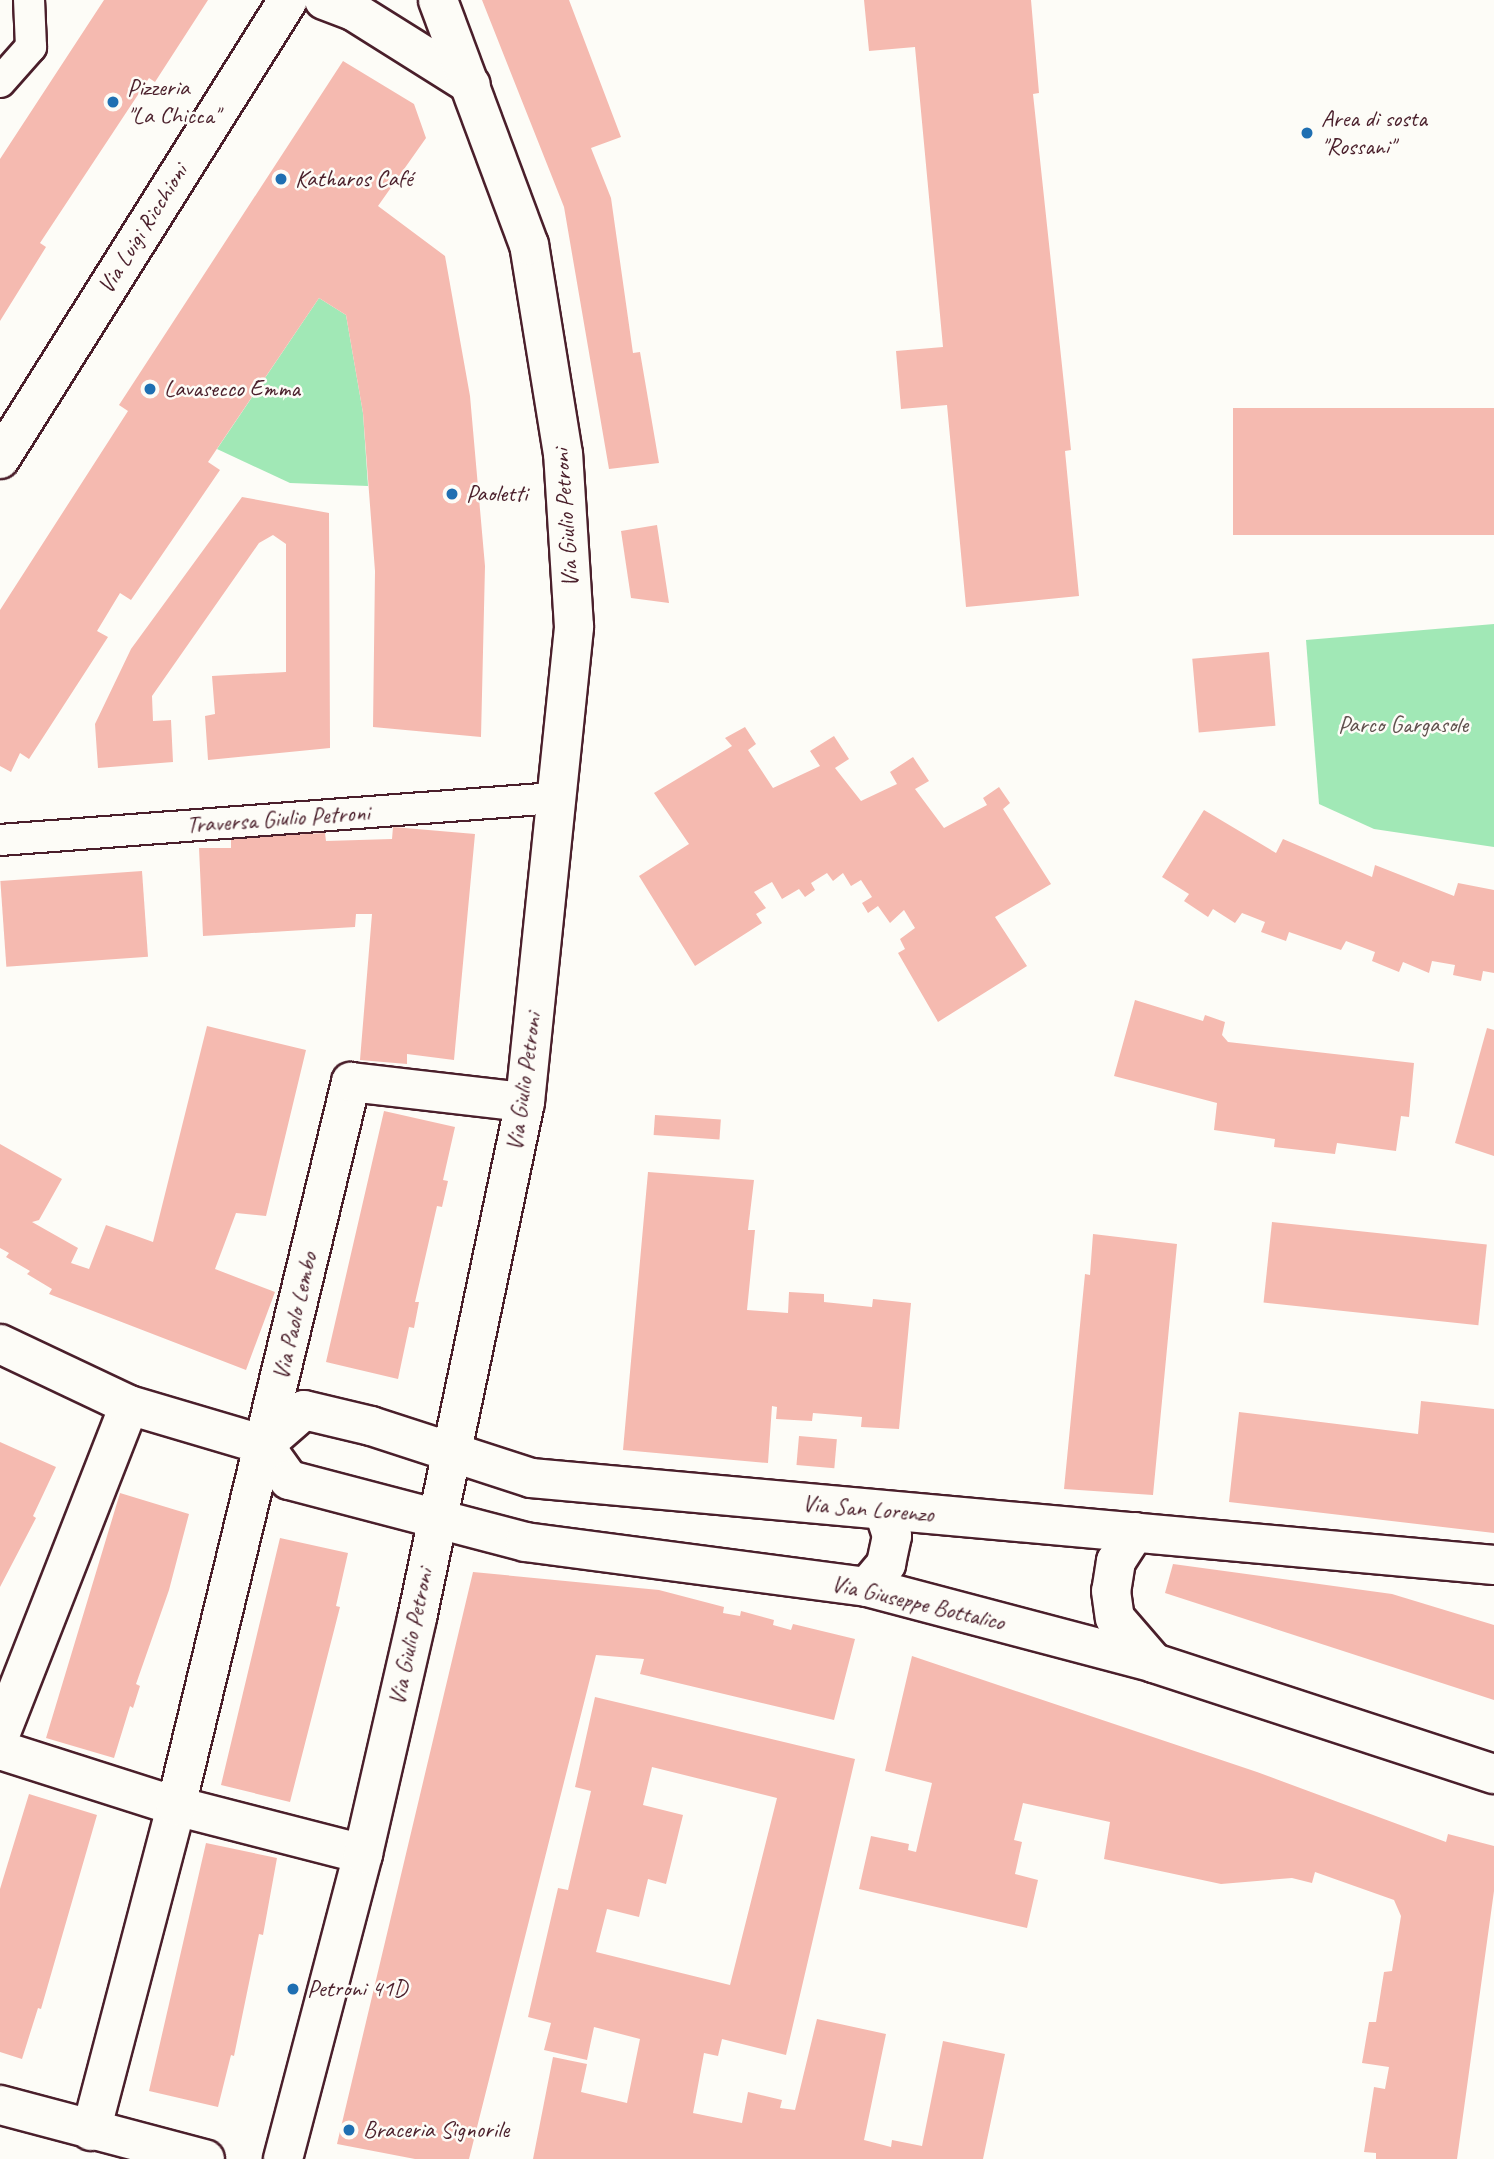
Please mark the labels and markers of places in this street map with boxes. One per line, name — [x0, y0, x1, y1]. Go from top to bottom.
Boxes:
place label: Pizzeria "La Chicca" — [127, 74, 219, 130]
marker: Pizzeria "La Chicca" — [105, 94, 121, 110]
place label: Area di sosta "Rossani" — [1321, 105, 1427, 161]
marker: Area di sosta "Rossani" — [1299, 125, 1315, 141]
place label: Katharos Café — [295, 165, 413, 193]
marker: Katharos Café — [273, 171, 289, 187]
place label: Lavasecco Emma — [164, 375, 301, 403]
marker: Lavasecco Emma — [142, 381, 158, 397]
place label: Paoletti — [466, 480, 527, 508]
marker: Paoletti — [444, 486, 460, 502]
place label: Petroni 41D — [307, 1975, 407, 2003]
marker: Petroni 41D — [285, 1981, 301, 1997]
place label: Braceria Signorile — [363, 2116, 510, 2144]
marker: Braceria Signorile — [341, 2122, 357, 2138]

